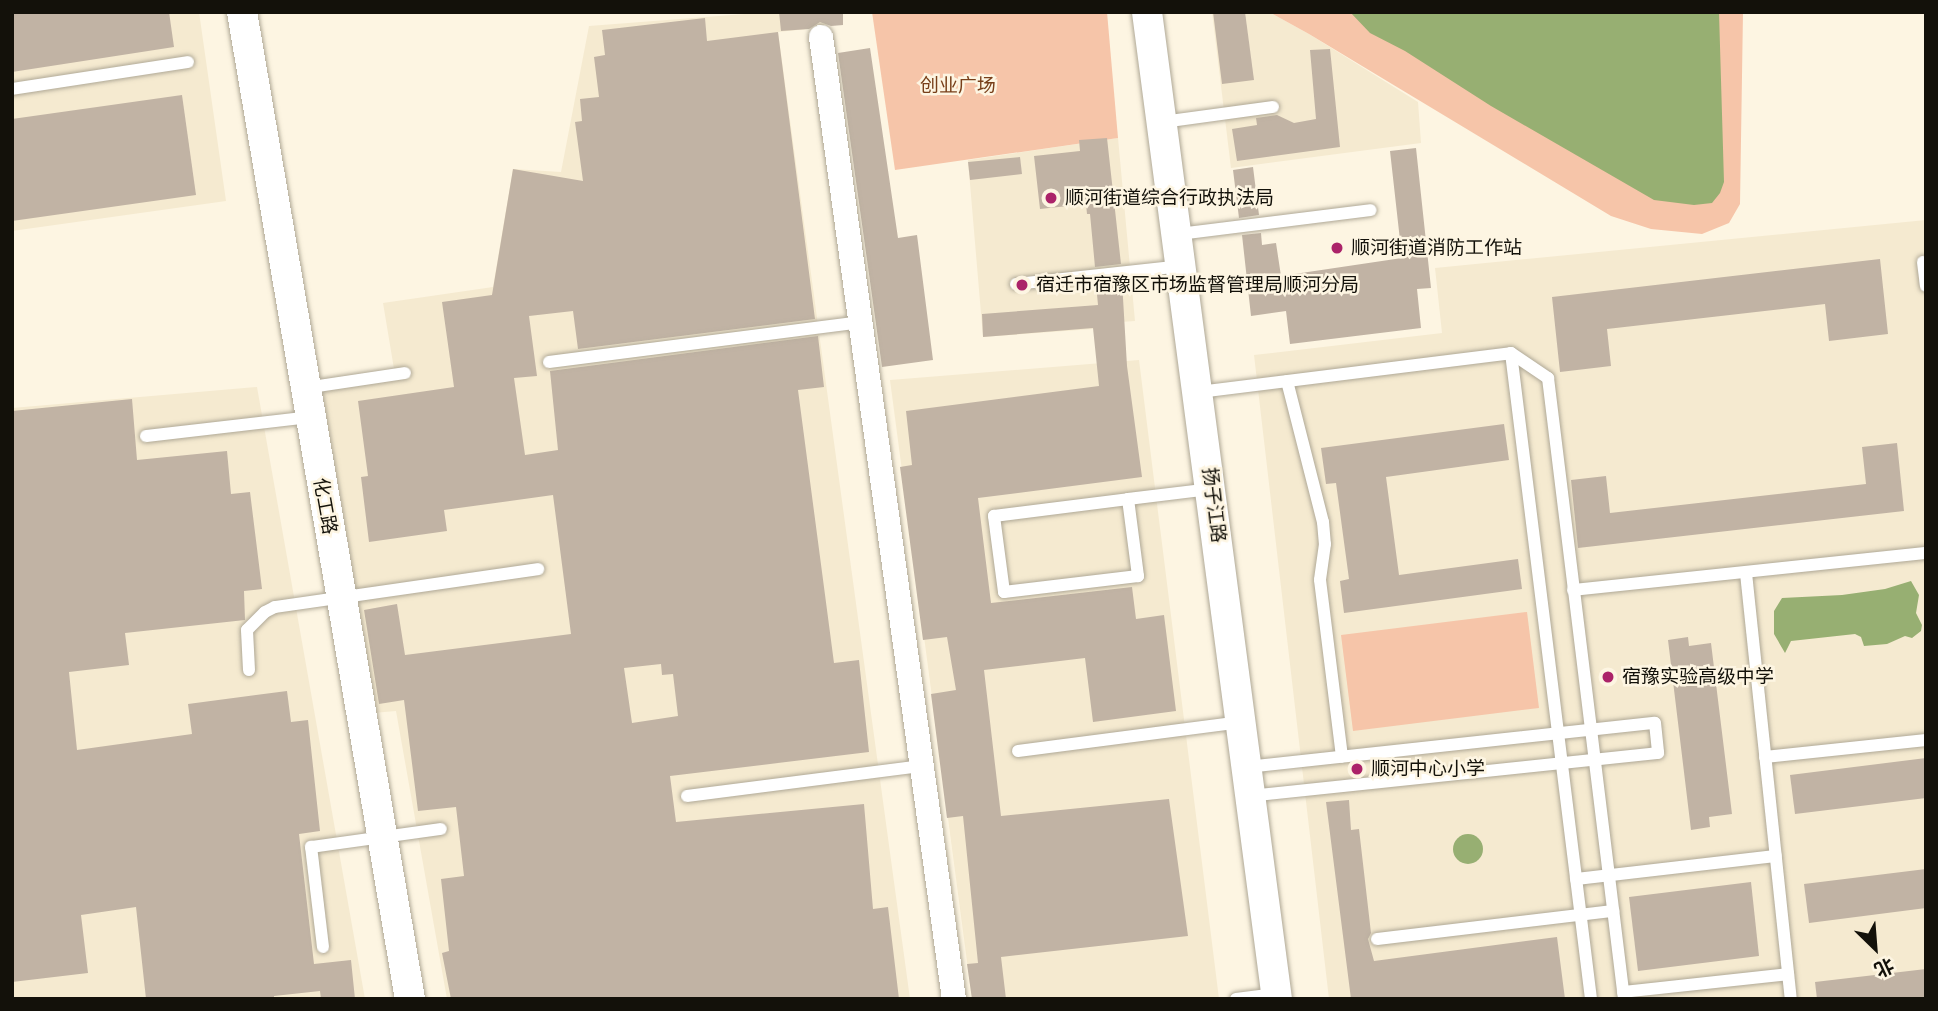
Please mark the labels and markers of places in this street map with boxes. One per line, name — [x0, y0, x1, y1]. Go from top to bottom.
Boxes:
place label: 顺河街道综合行政执法局 — [1065, 187, 1274, 209]
marker: 顺河街道综合行政执法局 — [1043, 190, 1059, 206]
place label: 顺河街道消防工作站 — [1351, 237, 1522, 259]
marker: 顺河街道消防工作站 — [1329, 240, 1345, 256]
place label: 宿迁市宿豫区市场监督管理局顺河分局 — [1036, 274, 1359, 296]
marker: 宿迁市宿豫区市场监督管理局顺河分局 — [1014, 277, 1030, 293]
place label: 宿豫实验高级中学 — [1622, 666, 1774, 688]
marker: 宿豫实验高级中学 — [1600, 669, 1616, 685]
place label: 顺河中心小学 — [1371, 758, 1485, 780]
marker: 顺河中心小学 — [1349, 761, 1365, 777]

